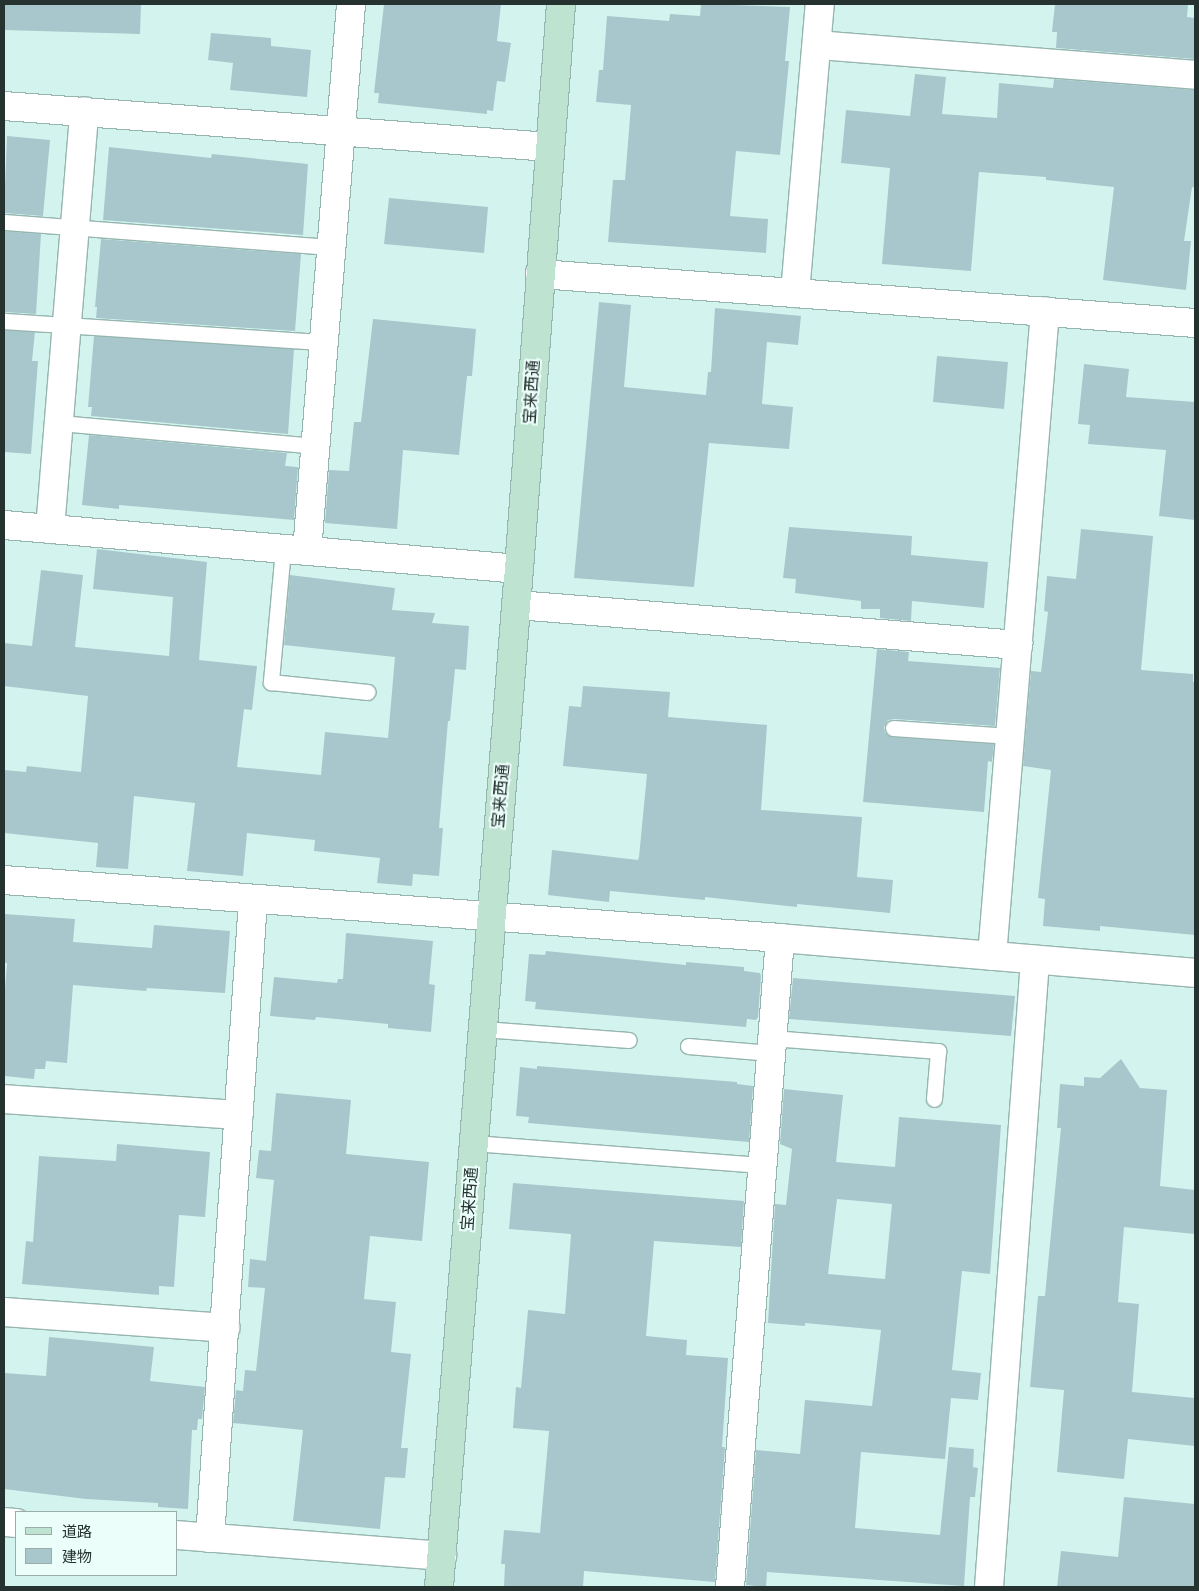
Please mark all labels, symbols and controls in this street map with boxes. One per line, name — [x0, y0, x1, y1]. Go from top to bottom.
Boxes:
street label: 宝来西通 — [520, 359, 544, 425]
street label: 宝来西通 — [489, 763, 513, 829]
street label: 宝来西通 — [458, 1166, 482, 1232]
legend — [15, 1511, 178, 1576]
text: 道路 — [62, 1523, 92, 1541]
text: 建物 — [62, 1548, 92, 1566]

